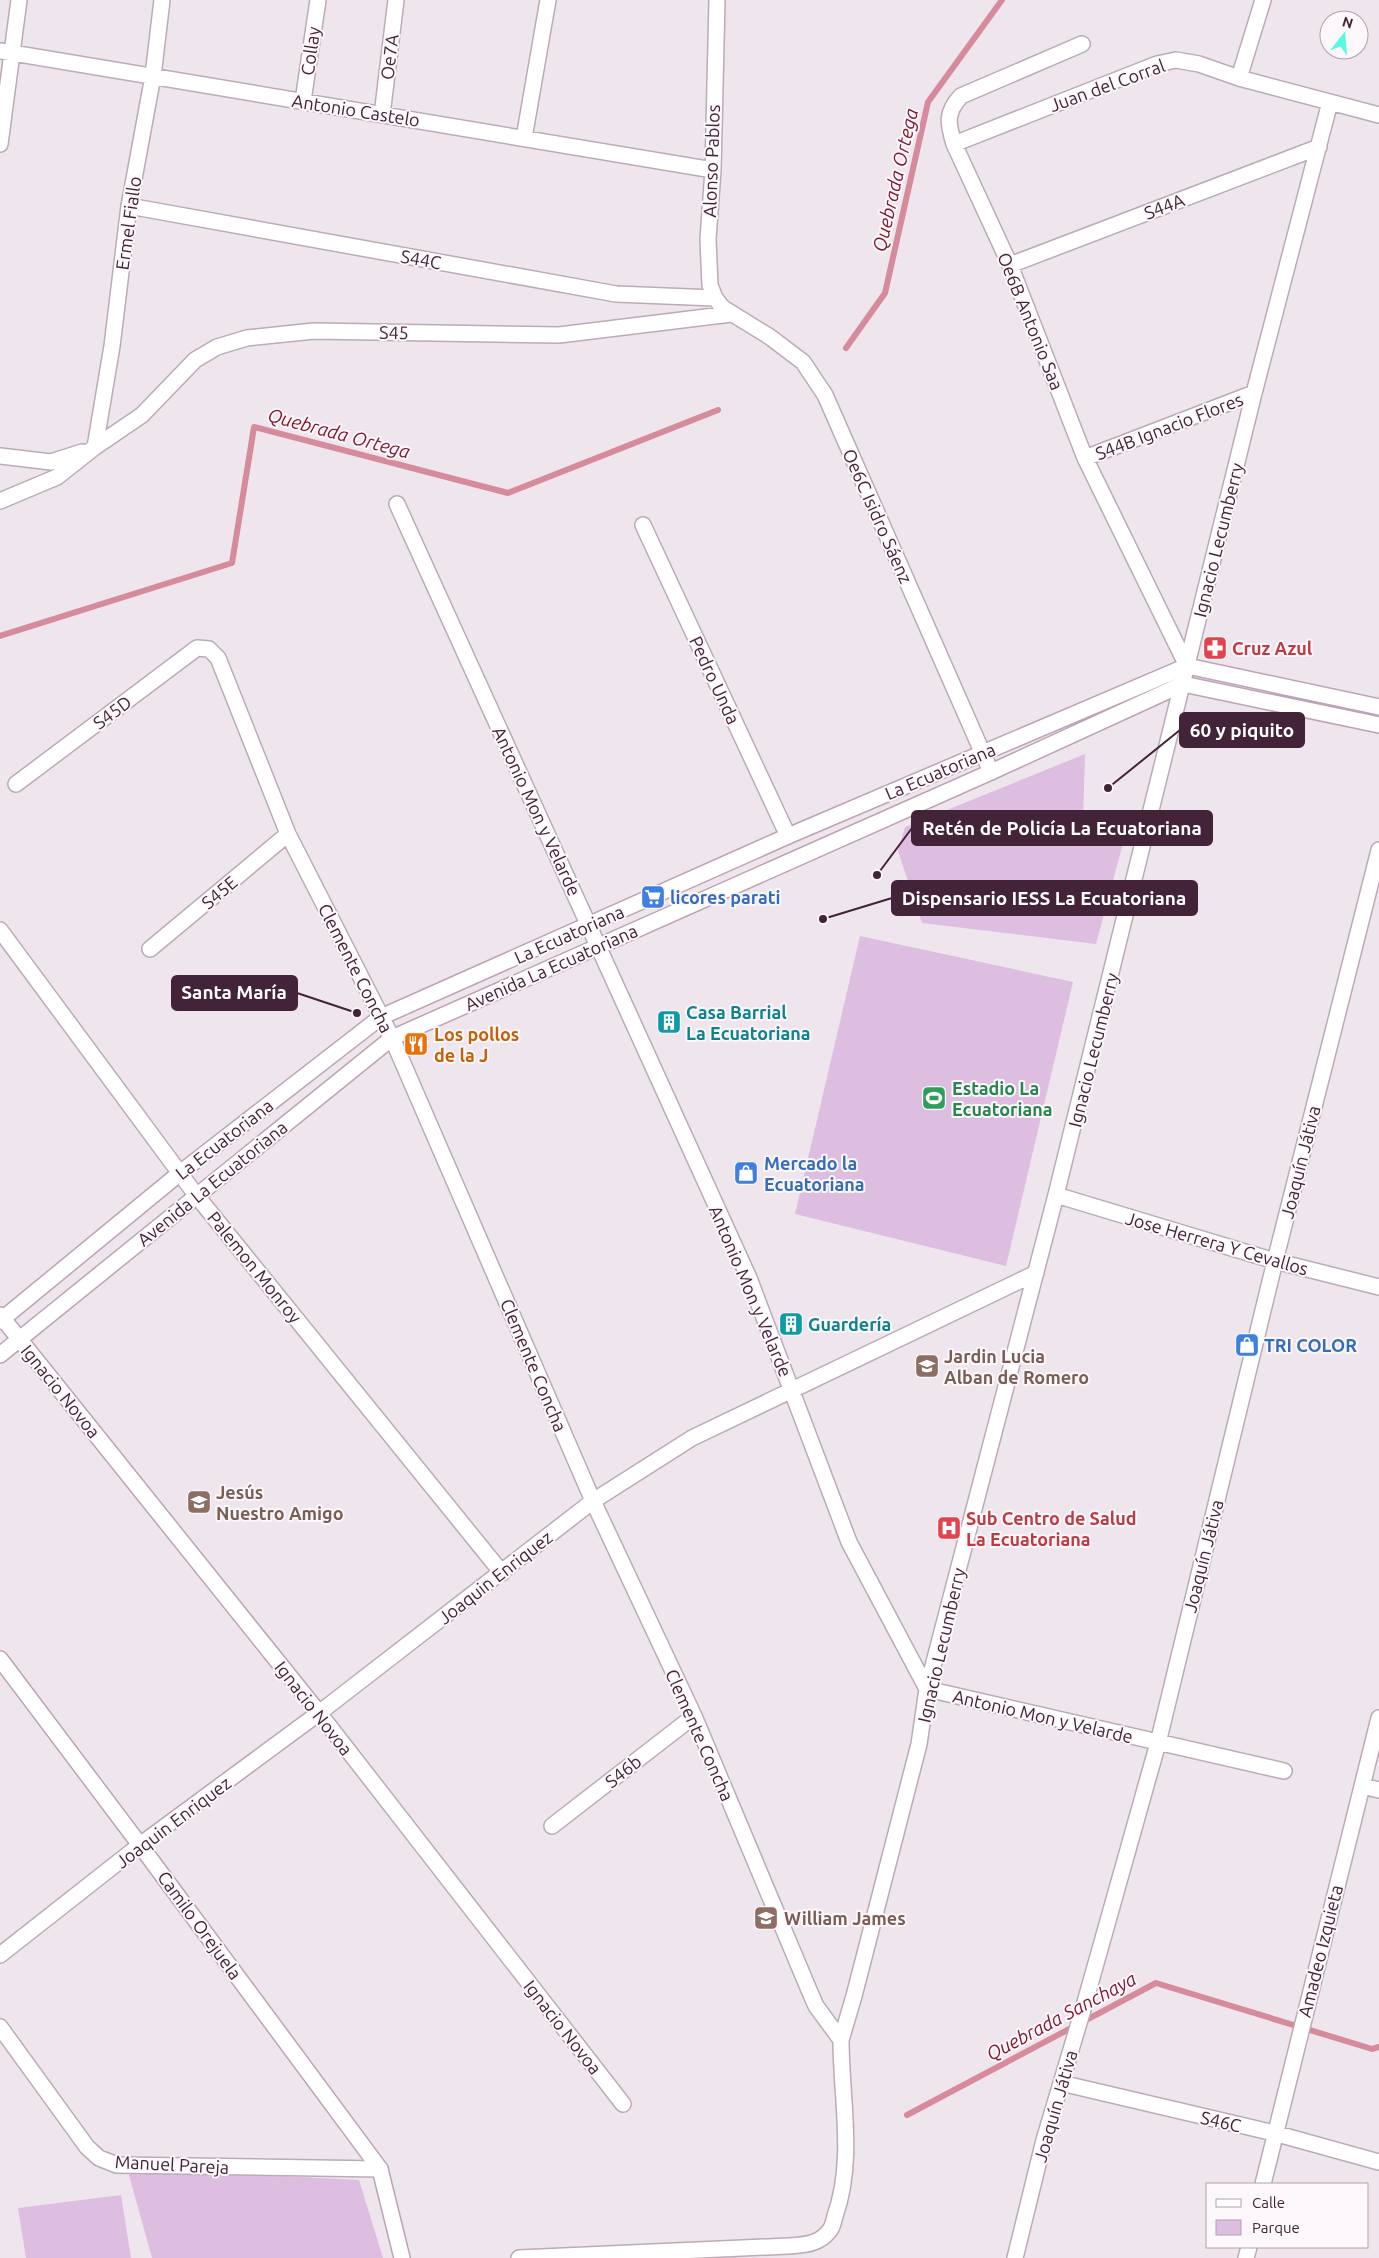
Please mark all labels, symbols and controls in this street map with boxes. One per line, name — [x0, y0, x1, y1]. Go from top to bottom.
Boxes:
north arrow — [1319, 10, 1369, 60]
text: N — [1340, 13, 1355, 32]
street label: Collay — [297, 25, 323, 77]
street label: Oe7A — [376, 33, 402, 81]
street label: Juan del Corral — [1047, 55, 1168, 115]
street label: Antonio Castelo — [291, 90, 421, 130]
street label: Alonso Pablos — [699, 104, 723, 218]
water label: Quebrada Ortega — [868, 106, 922, 254]
street label: Ermel Fiallo — [112, 175, 144, 271]
street label: S44A — [1141, 189, 1187, 223]
street label: S44C — [399, 246, 443, 272]
street label: Oe6B Antonio Saa — [994, 249, 1068, 393]
street label: S45 — [379, 322, 409, 342]
street label: S44B Ignacio Flores — [1092, 389, 1246, 463]
water label: Quebrada Ortega — [265, 403, 413, 463]
street label: Oe6C Isidro Sáenz — [839, 446, 917, 586]
street label: Ignacio Lecumberry — [1189, 460, 1247, 619]
street label: Pedro Unda — [686, 633, 744, 727]
pharmacy icon: Cruz Azul — [1202, 635, 1228, 661]
place label: Cruz Azul — [1232, 638, 1313, 658]
street label: S45D — [89, 691, 135, 733]
callout: 60 y piquito — [1180, 713, 1304, 747]
text: 60 y piquito — [1190, 719, 1294, 741]
street label: Antonio Mon y Velarde — [489, 723, 585, 899]
street label: La Ecuatoriana — [882, 739, 998, 803]
callout: Retén de Policía La Ecuatoriana — [912, 811, 1212, 845]
text: Retén de Policía La Ecuatoriana — [922, 817, 1202, 839]
street label: S45E — [197, 872, 241, 912]
callout: Dispensario IESS La Ecuatoriana — [892, 881, 1197, 915]
supermarket icon: licores parati — [640, 884, 666, 910]
place label: licores parati — [670, 887, 781, 907]
text: Dispensario IESS La Ecuatoriana — [902, 887, 1186, 909]
street label: Clemente Concha — [315, 900, 397, 1036]
street label: La Ecuatoriana — [511, 901, 627, 967]
street label: Avenida La Ecuatoriana — [462, 920, 640, 1014]
street label: Ignacio Lecumberry — [1064, 970, 1122, 1129]
callout: Santa María — [172, 976, 297, 1010]
text: Santa María — [181, 981, 287, 1003]
place label: Casa Barrial La Ecuatoriana — [686, 1002, 811, 1043]
building icon: Casa Barrial La Ecuatoriana — [656, 1009, 682, 1035]
place label: Los pollos de la J — [434, 1024, 519, 1065]
restaurant icon: Los pollos de la J — [403, 1031, 429, 1057]
place label: Estadio La Ecuatoriana — [952, 1078, 1052, 1119]
sports icon: Estadio La Ecuatoriana — [921, 1085, 947, 1111]
street label: La Ecuatoriana — [171, 1095, 277, 1183]
street label: Joaquín Játiva — [1276, 1103, 1324, 1221]
street label: Avenida La Ecuatoriana — [133, 1116, 291, 1250]
place label: Mercado la Ecuatoriana — [764, 1153, 864, 1194]
shop icon: Mercado la Ecuatoriana — [733, 1160, 759, 1186]
street label: Antonio Mon y Velarde — [706, 1202, 796, 1380]
street label: Palemon Monroy — [204, 1207, 306, 1327]
street label: Jose Herrera Y Cevallos — [1124, 1207, 1311, 1279]
street label: Clemente Concha — [497, 1296, 571, 1434]
building icon: Guardería — [778, 1311, 804, 1337]
place label: Guardería — [808, 1314, 891, 1334]
shop icon: TRI COLOR — [1234, 1332, 1260, 1358]
place label: TRI COLOR — [1264, 1335, 1357, 1355]
street label: Ignacio Novoa — [17, 1341, 105, 1441]
place label: Jardin Lucia Alban de Romero — [944, 1346, 1089, 1387]
school or university icon: Jardin Lucia Alban de Romero — [914, 1353, 940, 1379]
place label: Jesús Nuestro Amigo — [216, 1482, 344, 1523]
school or university icon: Jesús Nuestro Amigo — [186, 1489, 212, 1515]
street label: Joaquín Játiva — [1179, 1497, 1227, 1615]
place label: Sub Centro de Salud La Ecuatoriana — [966, 1508, 1137, 1549]
hospital icon: Sub Centro de Salud La Ecuatoriana — [936, 1515, 962, 1541]
street label: Joaquin Enriquez — [434, 1526, 556, 1628]
street label: Ignacio Lecumberry — [913, 1565, 969, 1724]
street label: Ignacio Novoa — [271, 1657, 357, 1759]
street label: Clemente Concha — [662, 1666, 738, 1804]
street label: Antonio Mon y Velarde — [951, 1686, 1135, 1746]
street label: S46b — [601, 1751, 645, 1791]
street label: Joaquin Enriquez — [112, 1772, 234, 1872]
street label: Camilo Orejuela — [154, 1867, 246, 1983]
street label: Amadeo Izquieta — [1294, 1883, 1346, 2019]
school or university icon: William James — [753, 1905, 779, 1931]
place label: William James — [784, 1908, 906, 1928]
water label: Quebrada Sanchaya — [982, 1967, 1140, 2065]
street label: Ignacio Novoa — [520, 1976, 606, 2078]
street label: Joaquín Játiva — [1029, 2048, 1081, 2164]
street label: S46C — [1199, 2107, 1243, 2135]
street label: Manuel Pareja — [114, 2151, 230, 2177]
legend — [1206, 2183, 1369, 2248]
text: Calle — [1252, 2194, 1285, 2211]
text: Parque — [1252, 2219, 1300, 2236]

